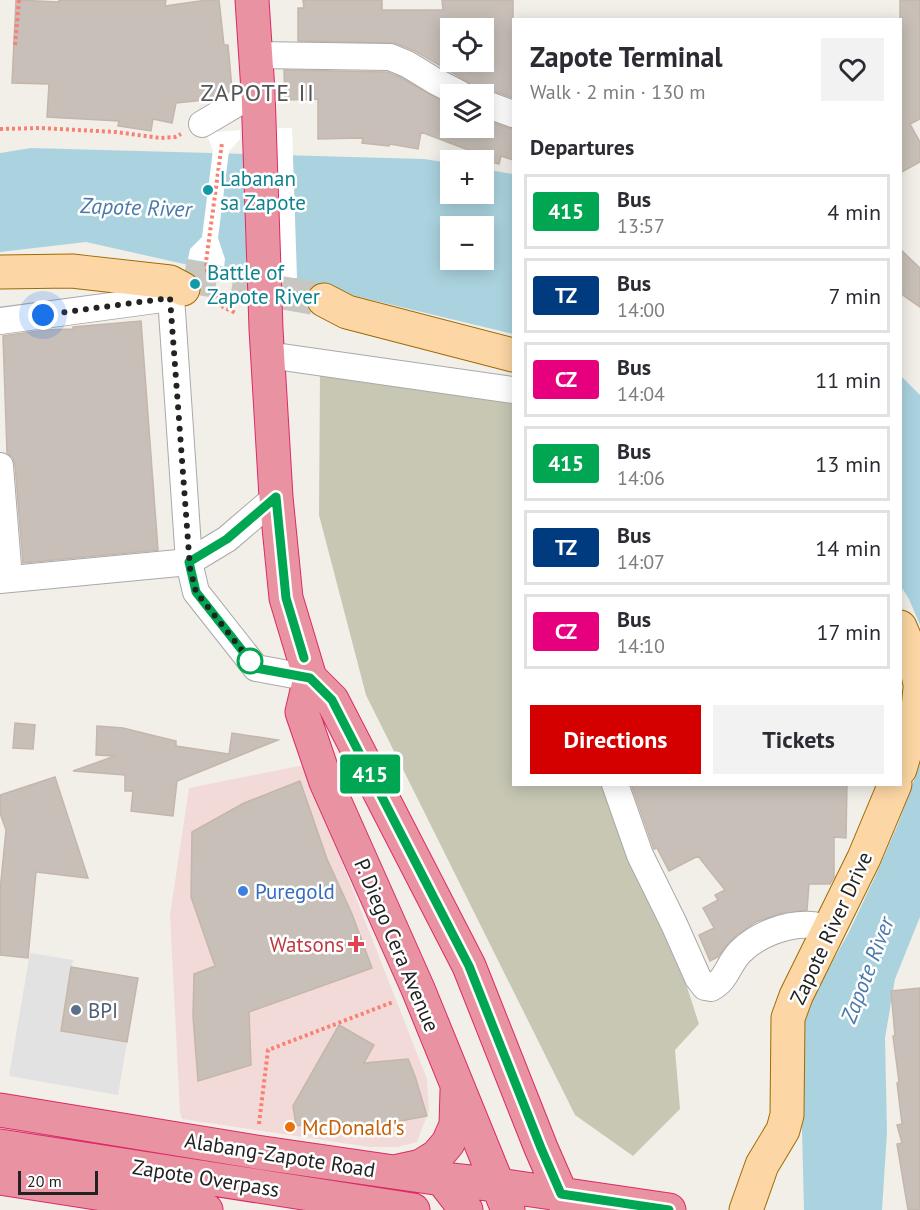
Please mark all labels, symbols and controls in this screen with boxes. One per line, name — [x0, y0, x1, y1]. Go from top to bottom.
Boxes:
map controls — [440, 18, 494, 270]
button: locate — [440, 18, 494, 72]
text: Zapote Terminal — [530, 38, 723, 75]
button: heart — [821, 38, 884, 101]
district label: ZAPOTE II — [201, 77, 316, 108]
text: Walk · 2 min · 130 m — [530, 79, 706, 105]
button: layers — [440, 84, 494, 138]
text: Departures — [530, 133, 634, 161]
button: + — [440, 150, 494, 204]
place label: Labanan sa Zapote — [220, 165, 306, 216]
marker: Labanan sa Zapote — [201, 183, 215, 197]
text: Bus — [617, 185, 651, 213]
water label: Zapote River — [79, 191, 194, 223]
text: 415 — [548, 198, 584, 225]
text: 4 min — [827, 198, 881, 226]
text: 13:57 — [617, 213, 665, 239]
button: − — [440, 216, 494, 270]
place label: Battle of Zapote River — [207, 259, 320, 310]
text: Bus — [617, 269, 651, 297]
marker: Battle of Zapote River — [188, 277, 202, 291]
text: TZ — [555, 282, 577, 309]
text: 7 min — [829, 282, 881, 310]
text: 14:00 — [617, 297, 665, 323]
your location — [28, 300, 58, 330]
text: Bus — [617, 353, 651, 381]
text: CZ — [555, 366, 577, 393]
text: 11 min — [815, 366, 881, 394]
text: 14:04 — [617, 381, 665, 407]
text: Bus — [617, 437, 651, 465]
text: 415 — [548, 450, 584, 477]
text: 13 min — [815, 450, 881, 478]
text: 14:06 — [617, 465, 665, 491]
text: Bus — [617, 521, 651, 549]
text: TZ — [555, 534, 577, 561]
text: 14 min — [815, 534, 881, 562]
text: 14:07 — [617, 549, 665, 575]
text: Bus — [617, 605, 651, 633]
text: CZ — [555, 618, 577, 645]
text: 17 min — [817, 618, 881, 646]
text: 14:10 — [617, 633, 665, 659]
unlabelled marker — [237, 648, 263, 674]
button: Directions — [530, 705, 701, 774]
button: Tickets — [713, 705, 884, 774]
line badge: 415 — [336, 754, 404, 794]
text: 415 — [352, 761, 388, 788]
street label: Zapote River Drive — [785, 848, 877, 1008]
street label: P. Diego Cera Avenue — [348, 854, 446, 1036]
place label: Puregold — [255, 878, 335, 905]
marker: Puregold — [236, 884, 250, 898]
water label: Zapote River — [835, 913, 899, 1027]
place label: Watsons — [270, 931, 344, 958]
marker: Watsons — [349, 937, 363, 951]
place label: BPI — [88, 997, 118, 1024]
marker: BPI — [69, 1003, 83, 1017]
place label: McDonald's — [302, 1114, 405, 1141]
marker: McDonald's — [283, 1120, 297, 1134]
street label: Alabang-Zapote Road — [183, 1127, 377, 1183]
street label: Zapote Overpass — [131, 1153, 281, 1203]
scale bar — [18, 1168, 98, 1196]
text: 20 m — [27, 1171, 62, 1191]

